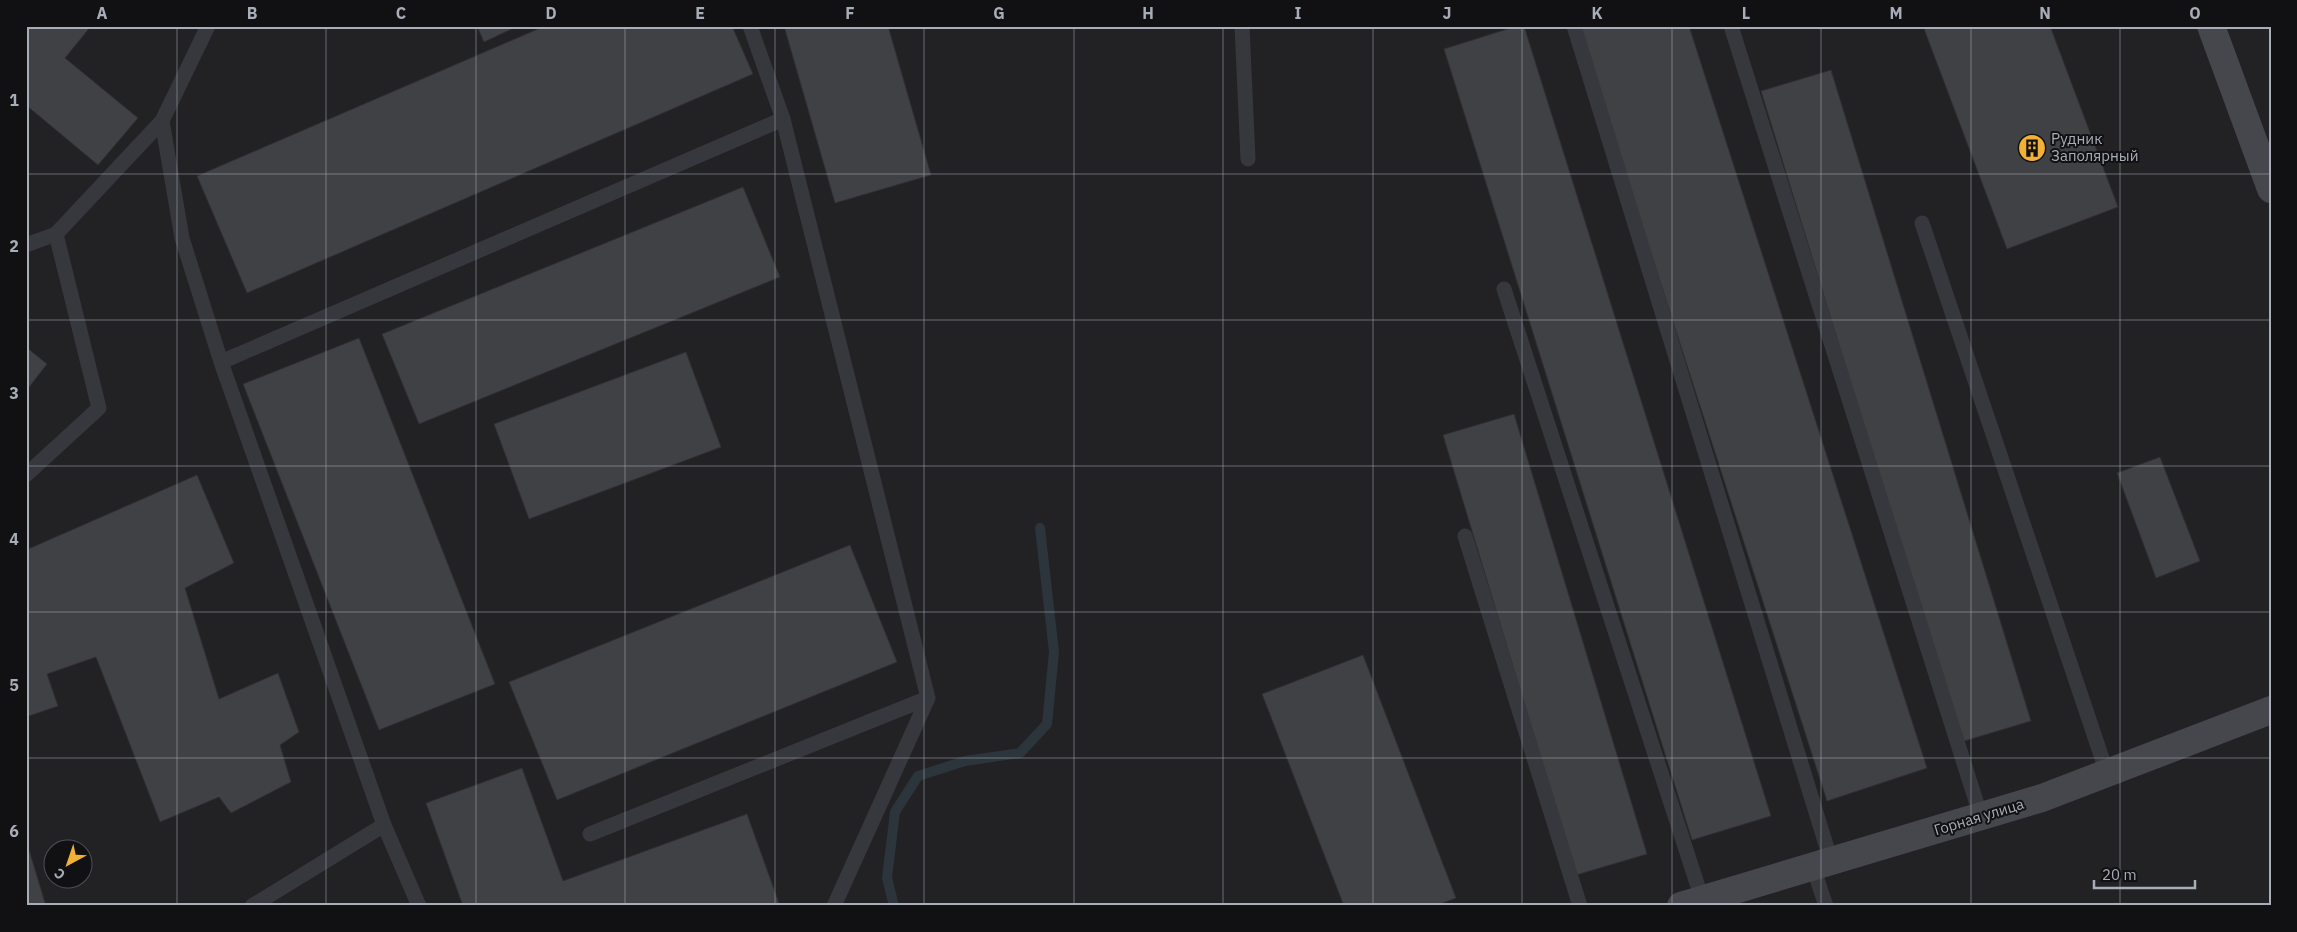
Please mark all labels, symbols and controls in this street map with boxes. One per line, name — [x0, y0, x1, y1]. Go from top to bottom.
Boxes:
text: A — [97, 3, 108, 23]
text: B — [247, 3, 258, 23]
text: C — [396, 3, 406, 23]
text: D — [545, 3, 557, 23]
text: E — [695, 3, 705, 23]
text: F — [845, 3, 855, 23]
text: G — [993, 3, 1005, 23]
text: H — [1142, 3, 1154, 23]
text: I — [1295, 3, 1302, 23]
text: J — [1443, 3, 1451, 23]
text: K — [1591, 3, 1603, 23]
text: L — [1742, 3, 1750, 23]
text: M — [1889, 3, 1903, 23]
text: N — [2039, 3, 2051, 23]
text: O — [2189, 3, 2201, 23]
text: 1 — [9, 90, 19, 110]
place label: Рудник Заполярный — [2051, 129, 2139, 165]
building icon: Рудник Заполярный — [2017, 133, 2047, 163]
text: 2 — [9, 236, 19, 256]
text: 3 — [9, 383, 19, 403]
text: 4 — [9, 529, 19, 549]
text: 5 — [9, 675, 19, 695]
street label: Горная улица — [1932, 794, 2026, 839]
text: 6 — [9, 821, 19, 841]
north arrow — [42, 840, 92, 890]
scale bar — [2094, 857, 2196, 889]
text: С — [50, 864, 69, 884]
text: 20 m — [2102, 865, 2137, 884]

